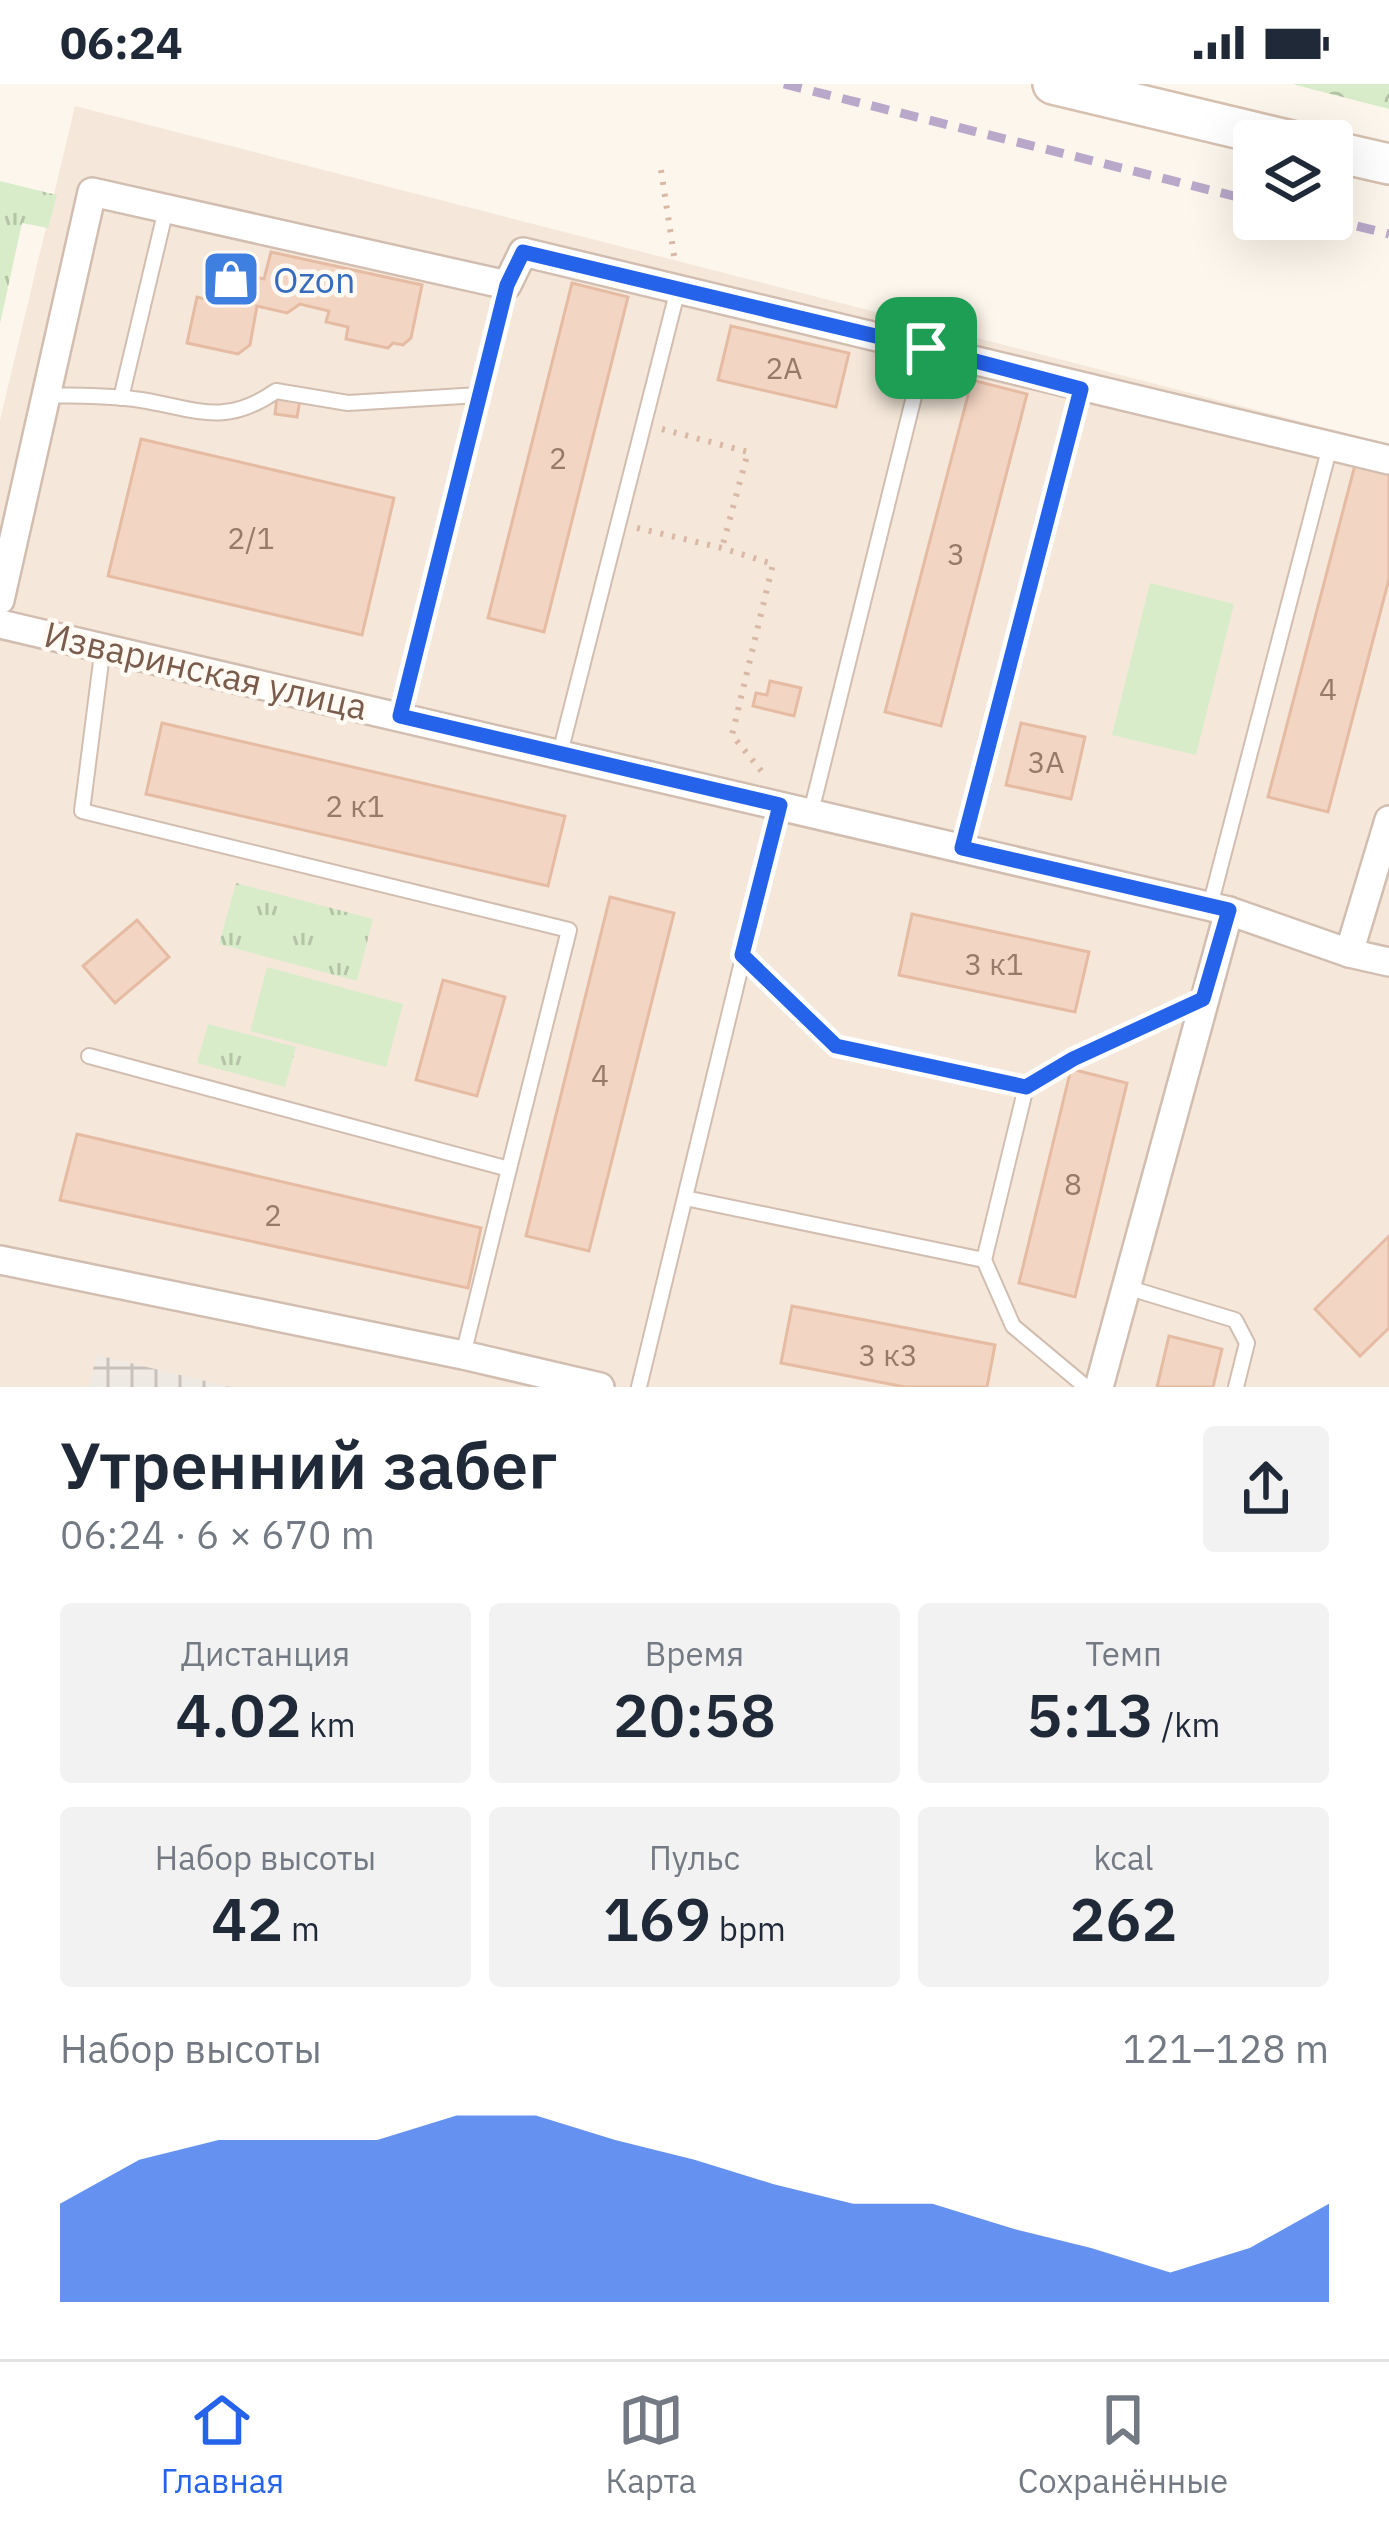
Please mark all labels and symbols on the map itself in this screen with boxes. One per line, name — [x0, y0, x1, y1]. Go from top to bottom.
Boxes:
shop icon: Ozon — [200, 248, 262, 310]
place label: Ozon — [273, 256, 355, 303]
pin — [875, 297, 977, 399]
house number: 2А — [765, 348, 803, 387]
house number: 2 — [549, 438, 567, 477]
house number: 2/1 — [227, 518, 275, 557]
house number: 3 — [947, 534, 965, 573]
street label: Изваринская улица — [40, 610, 372, 730]
house number: 4 — [1319, 669, 1337, 708]
house number: 3А — [1027, 742, 1065, 781]
house number: 2 к1 — [325, 786, 385, 825]
house number: 3 к1 — [964, 944, 1024, 983]
house number: 4 — [591, 1055, 609, 1094]
house number: 8 — [1064, 1164, 1082, 1203]
house number: 2 — [264, 1195, 282, 1234]
house number: 3 к3 — [858, 1335, 918, 1374]

